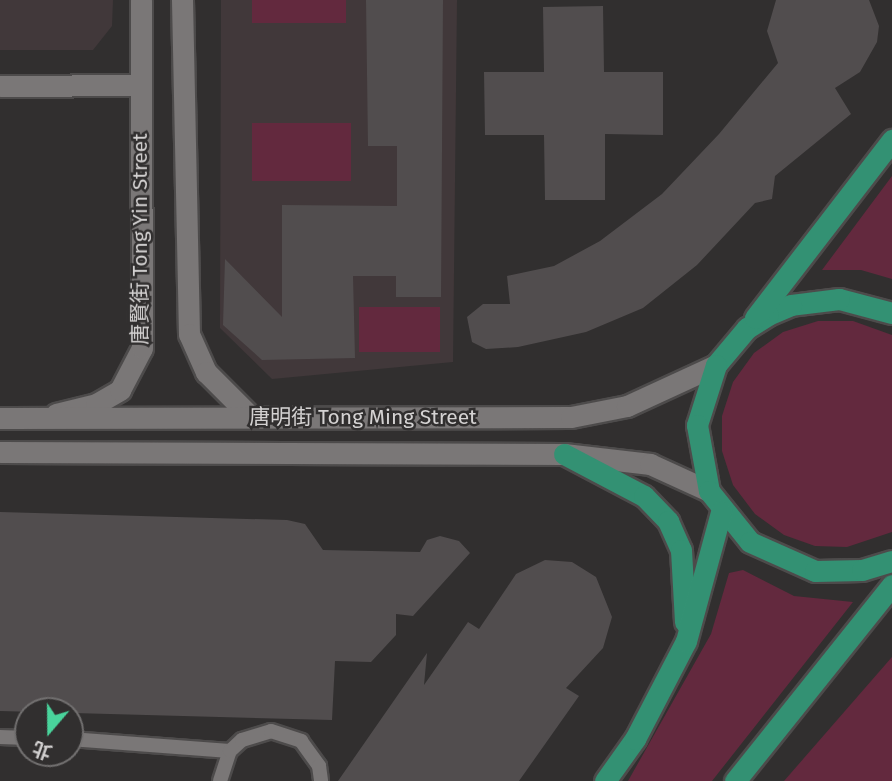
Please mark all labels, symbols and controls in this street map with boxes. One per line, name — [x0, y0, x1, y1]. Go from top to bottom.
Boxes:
street label: 唐賢街 Tong Yin Street — [127, 133, 153, 345]
street label: 唐明街 Tong Ming Street — [249, 404, 477, 430]
north arrow — [14, 697, 84, 767]
text: 北 — [29, 736, 55, 764]

